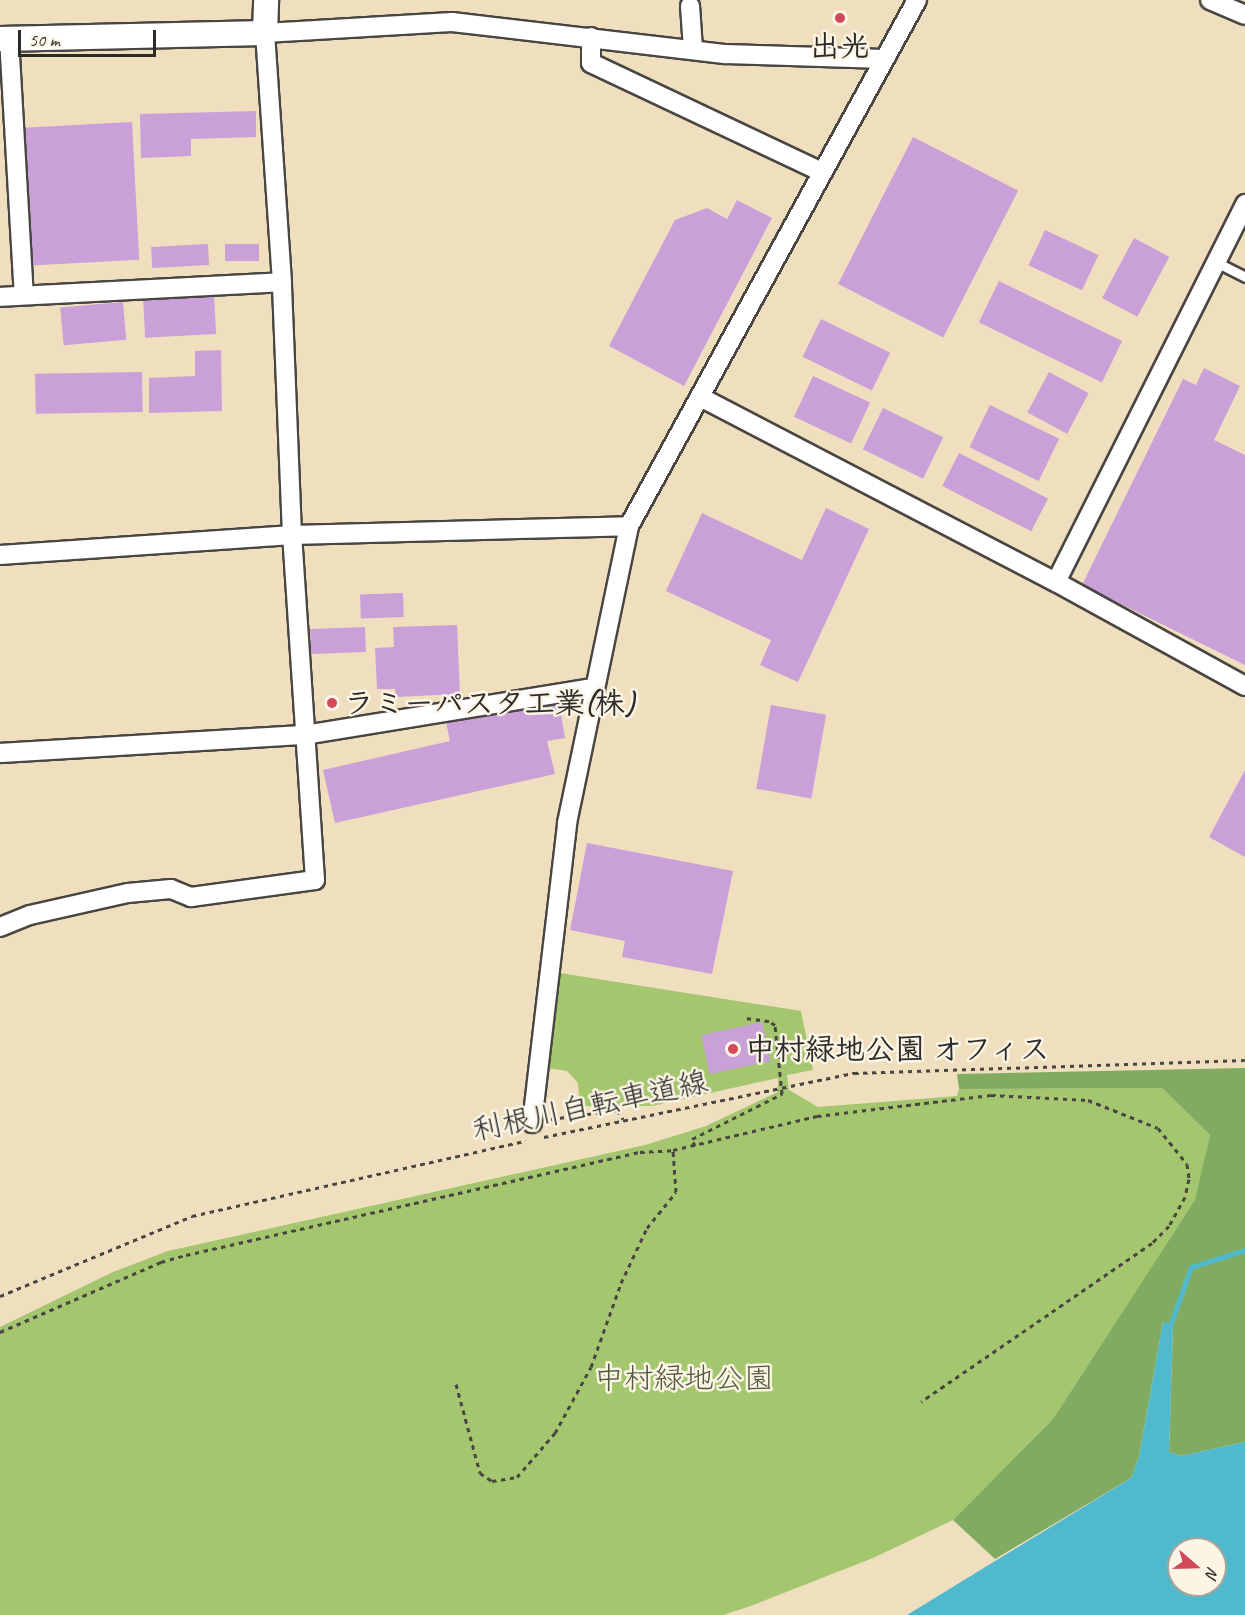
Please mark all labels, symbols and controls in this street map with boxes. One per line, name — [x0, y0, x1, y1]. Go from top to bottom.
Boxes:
marker: 出光 — [833, 11, 847, 25]
scale bar — [21, 18, 159, 56]
place label: 出光 — [810, 28, 870, 64]
text: 50 m — [29, 29, 60, 51]
place label: ラミーパスタ工業(株) — [344, 685, 634, 721]
marker: ラミーパスタ工業(株) — [325, 696, 339, 710]
place label: 中村緑地公園 オフィス — [745, 1031, 1052, 1067]
marker: 中村緑地公園 オフィス — [726, 1042, 740, 1056]
street label: 利根川自転車道線 — [469, 1063, 711, 1149]
park label: 中村緑地公園 — [594, 1360, 774, 1396]
north arrow — [1167, 1537, 1227, 1597]
text: N — [1201, 1564, 1223, 1581]

